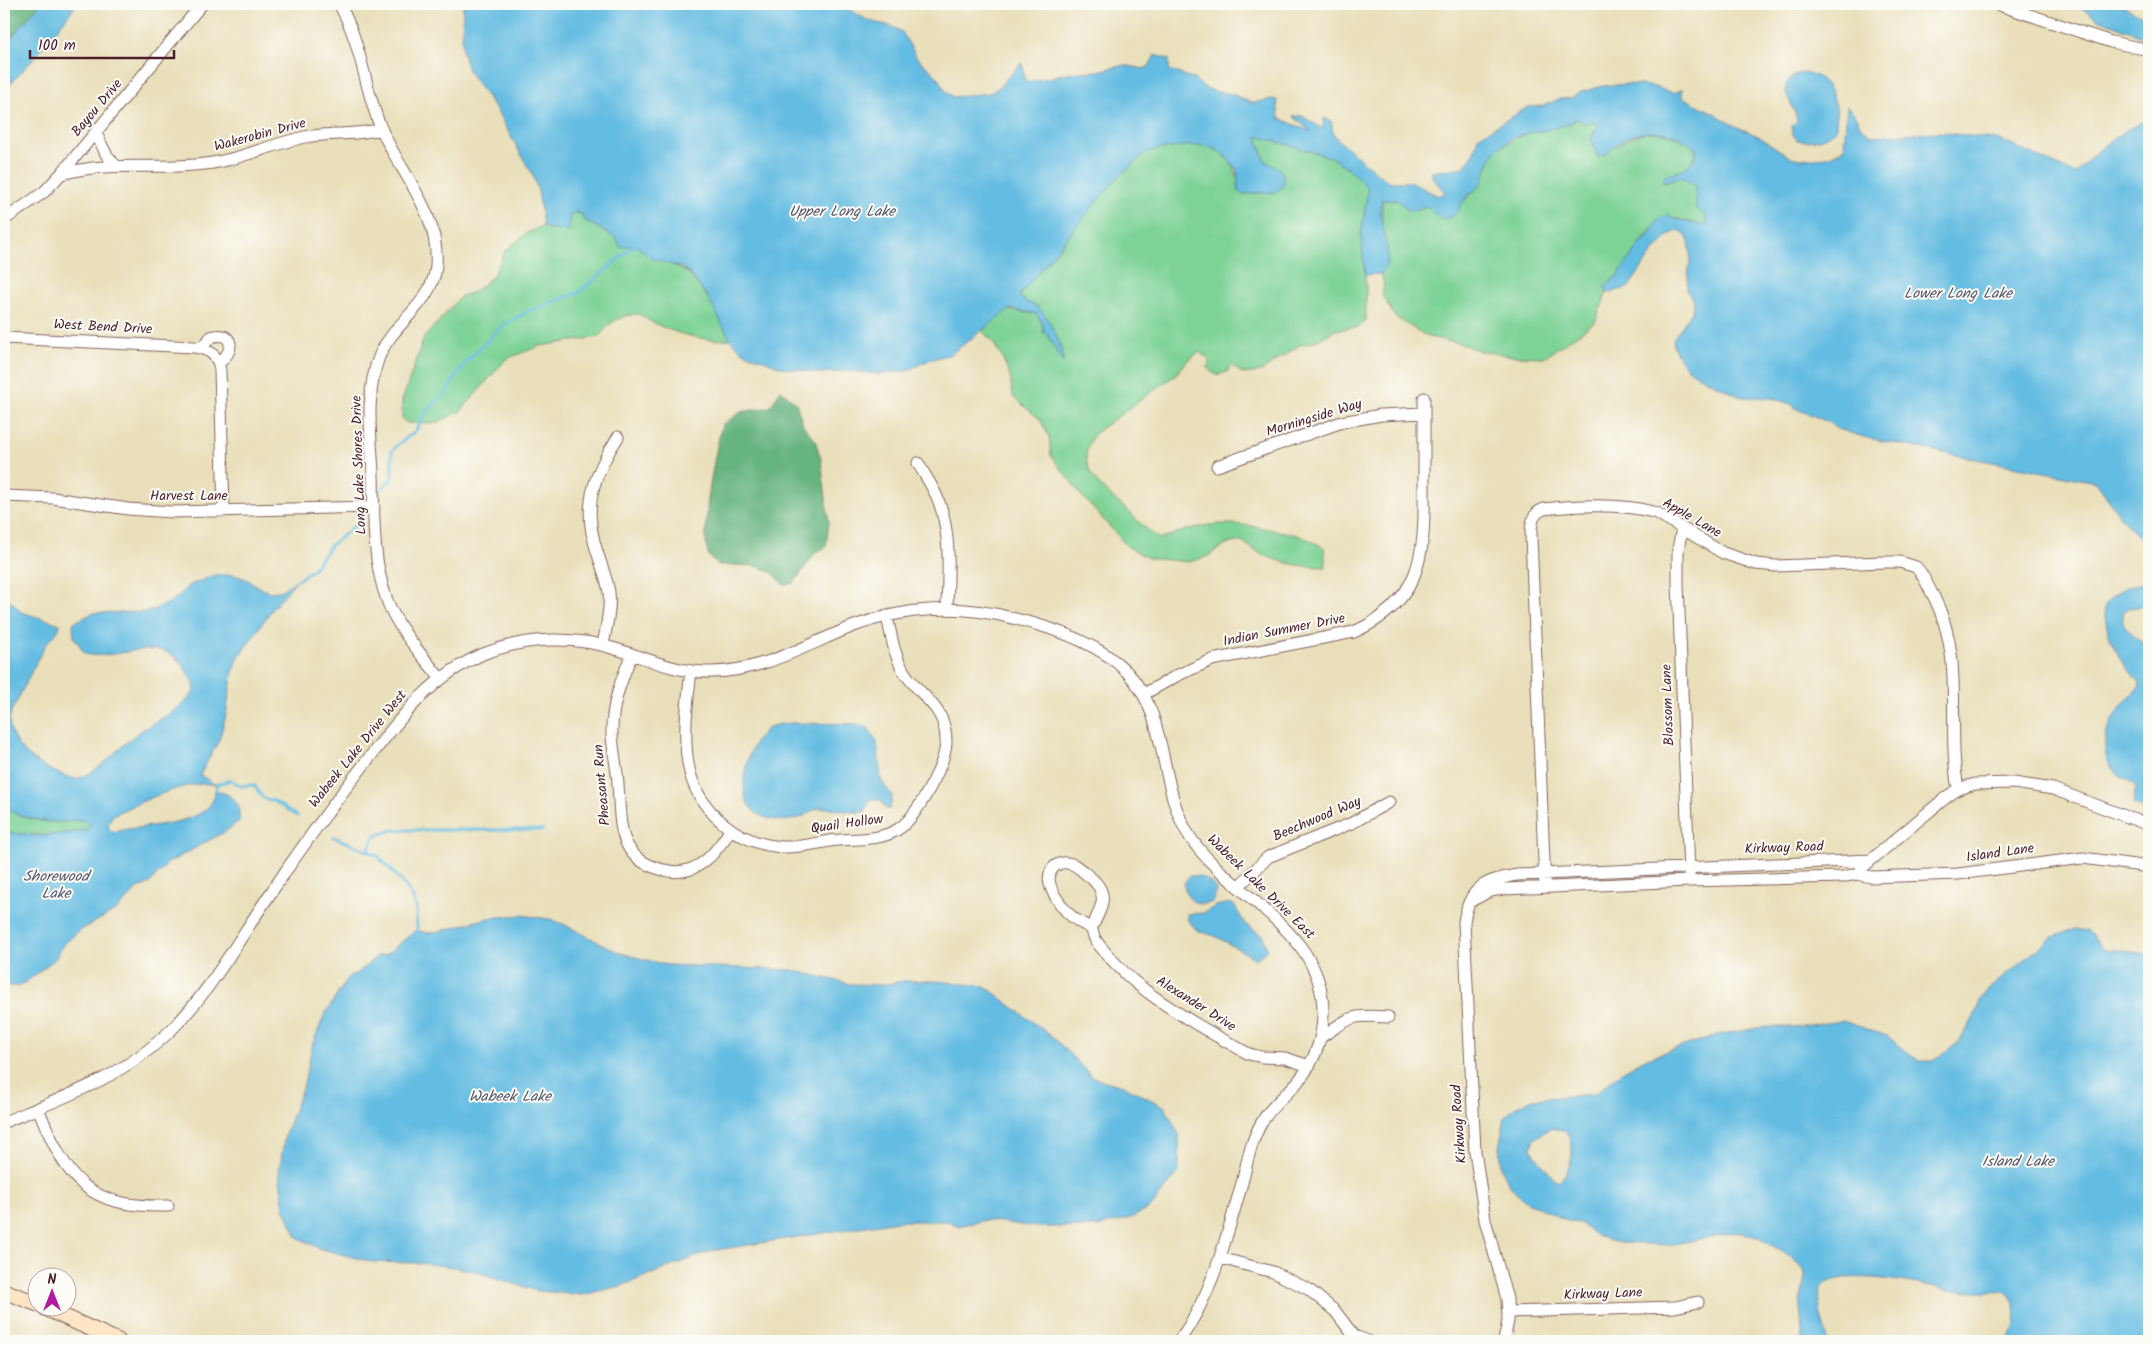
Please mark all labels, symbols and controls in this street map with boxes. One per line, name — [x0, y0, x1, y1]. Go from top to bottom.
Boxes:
scale bar — [30, 28, 174, 60]
text: 100 m — [38, 34, 76, 58]
street label: Bayou Drive — [66, 74, 128, 142]
street label: Wakerobin Drive — [212, 112, 309, 158]
water label: Upper Long Lake — [789, 200, 896, 224]
water label: Lower Long Lake — [1904, 282, 2013, 306]
street label: West Bend Drive — [53, 313, 154, 341]
street label: Morningside Way — [1263, 393, 1365, 443]
street label: Long Lake Shores Drive — [346, 394, 372, 535]
street label: Harvest Lane — [150, 485, 229, 507]
street label: Apple Lane — [1658, 492, 1726, 544]
street label: Indian Summer Drive — [1221, 607, 1348, 653]
street label: Blossom Lane — [1656, 663, 1680, 746]
street label: Wabeek Lake Drive West — [304, 685, 413, 813]
street label: Pheasant Run — [587, 744, 617, 826]
street label: Beechwood Way — [1269, 790, 1365, 847]
street label: Quail Hollow — [809, 808, 885, 840]
street label: Wabeek Lake Drive East — [1202, 829, 1321, 945]
street label: Kirkway Road — [1744, 836, 1825, 860]
street label: Island Lane — [1965, 837, 2036, 869]
water label: Shorewood Lake — [23, 865, 92, 906]
street label: Alexander Drive — [1152, 971, 1241, 1038]
street label: Kirkway Road — [1445, 1083, 1473, 1164]
water label: Wabeek Lake — [469, 1085, 552, 1109]
water label: Island Lake — [1982, 1150, 2055, 1174]
north arrow — [28, 1268, 78, 1318]
text: N — [48, 1269, 57, 1291]
street label: Kirkway Lane — [1563, 1282, 1644, 1306]

